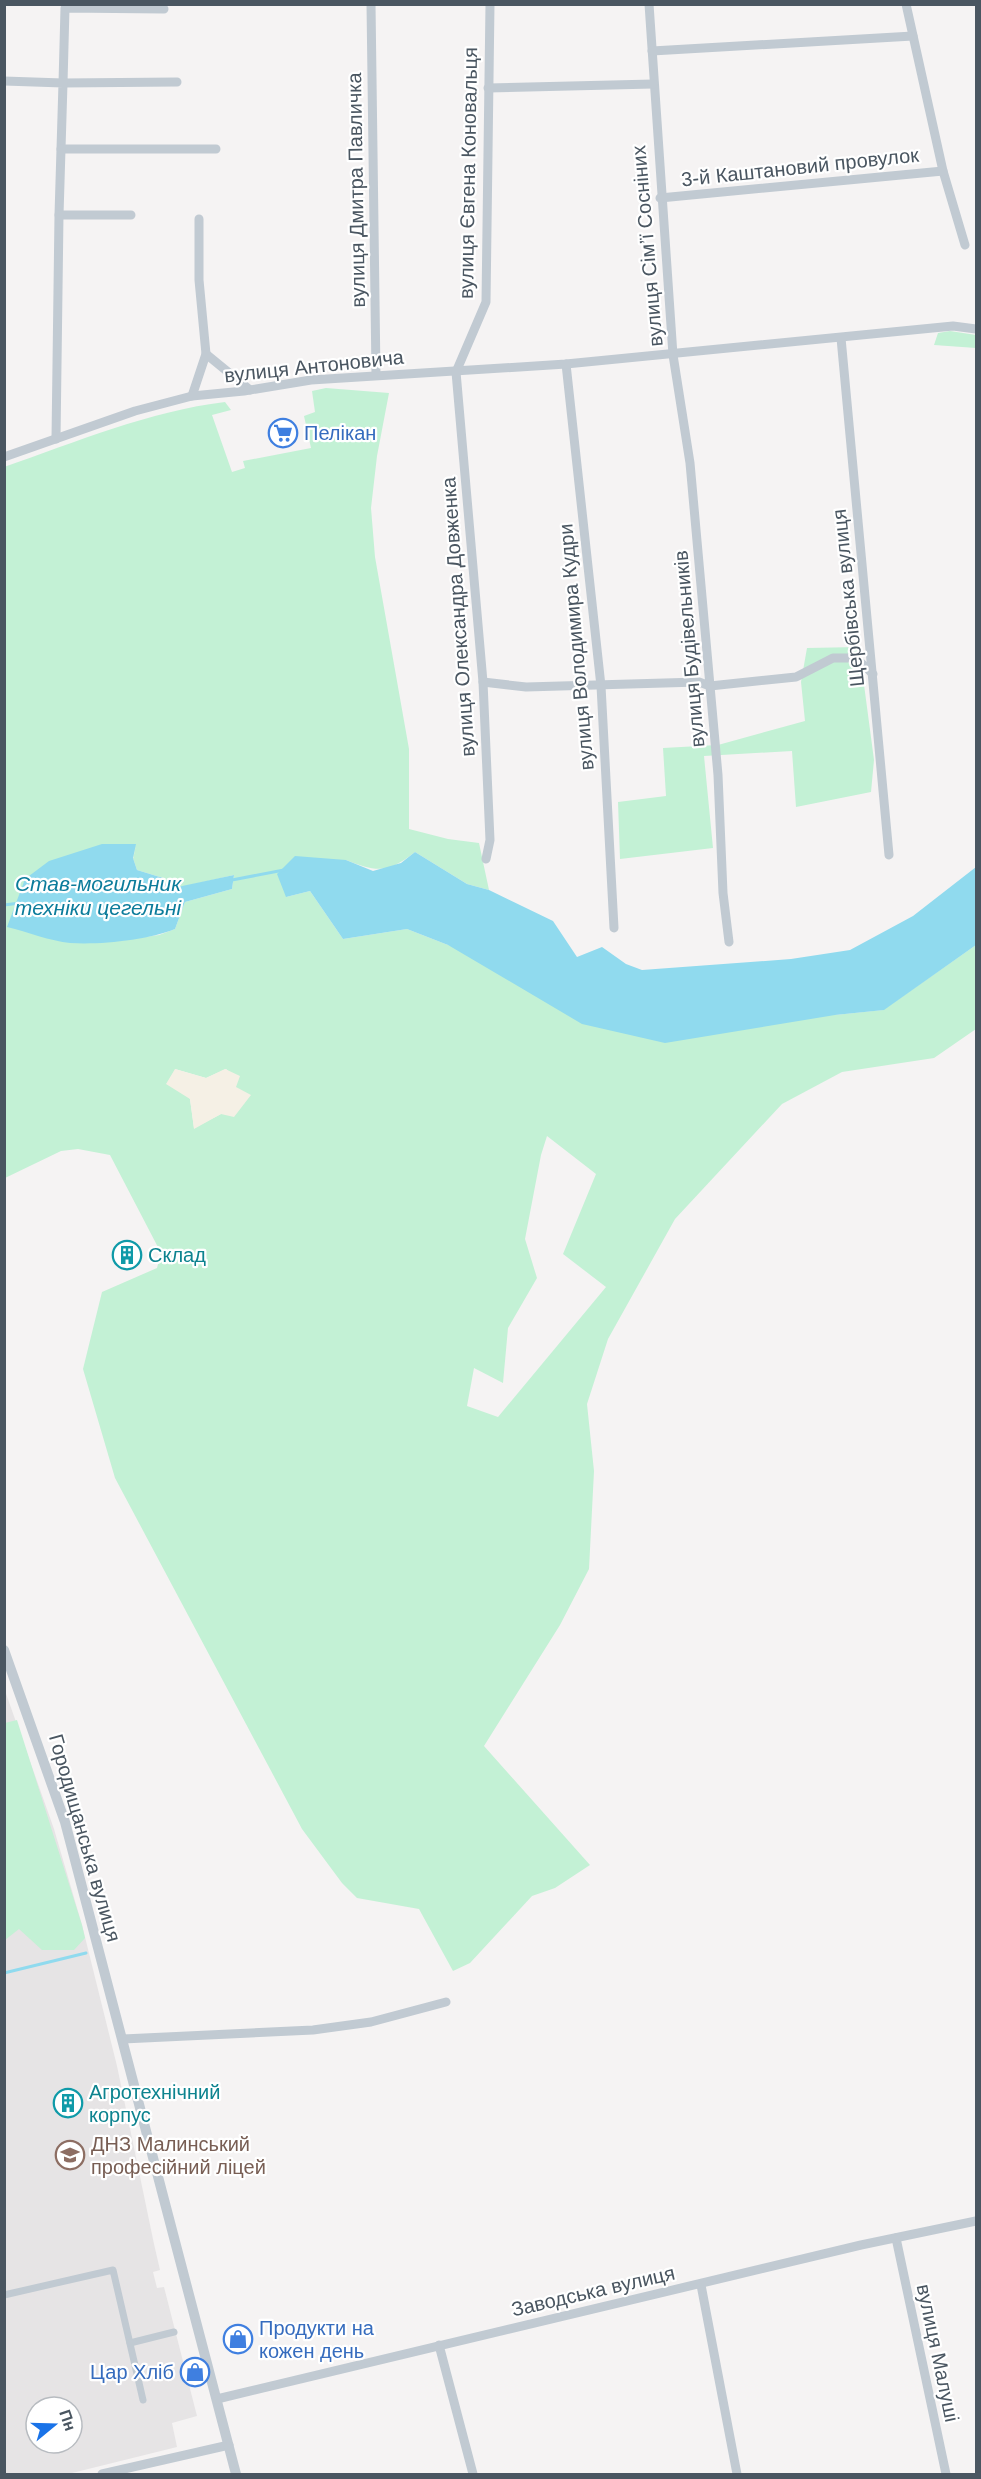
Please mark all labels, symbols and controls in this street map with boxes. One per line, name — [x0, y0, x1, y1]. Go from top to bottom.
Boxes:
street label: вулиця Євгена Коновальця — [455, 47, 481, 299]
street label: вулиця Дмитра Павличка — [343, 71, 369, 308]
street label: вулиця Сім’ї Сосніних — [627, 144, 667, 348]
street label: 3-й Каштановий провулок — [680, 144, 920, 190]
street label: вулиця Антоновича — [223, 346, 406, 386]
supermarket icon: Пелікан — [267, 417, 299, 449]
place label: Пелікан — [304, 422, 376, 444]
street label: вулиця Олександра Довженка — [437, 476, 479, 758]
street label: Щербівська вулиця — [828, 508, 868, 688]
street label: вулиця Володимира Кудри — [554, 523, 598, 771]
street label: вулиця Будівельників — [669, 550, 709, 748]
water label: Став-могильник техніки цегельні — [15, 872, 182, 919]
building icon: Склад — [111, 1239, 143, 1271]
place label: Склад — [148, 1244, 206, 1266]
street label: Городищанська вулиця — [45, 1732, 125, 1944]
place label: Агротехнічний корпус — [89, 2081, 220, 2126]
building icon: Агротехнічний корпус — [52, 2087, 84, 2119]
place label: ДНЗ Малинський професійний ліцей — [91, 2133, 266, 2178]
school or university icon: ДНЗ Малинський професійний ліцей — [54, 2139, 86, 2171]
street label: Заводська вулиця — [509, 2261, 677, 2321]
street label: вулиця Малуші — [913, 2282, 963, 2424]
place label: Продукти на кожен день — [259, 2317, 375, 2362]
shop icon: Продукти на кожен день — [222, 2323, 254, 2355]
shop icon: Цар Хліб — [179, 2356, 211, 2388]
place label: Цар Хліб — [90, 2361, 174, 2383]
north arrow — [24, 2395, 84, 2455]
text: Пн — [56, 2408, 79, 2433]

